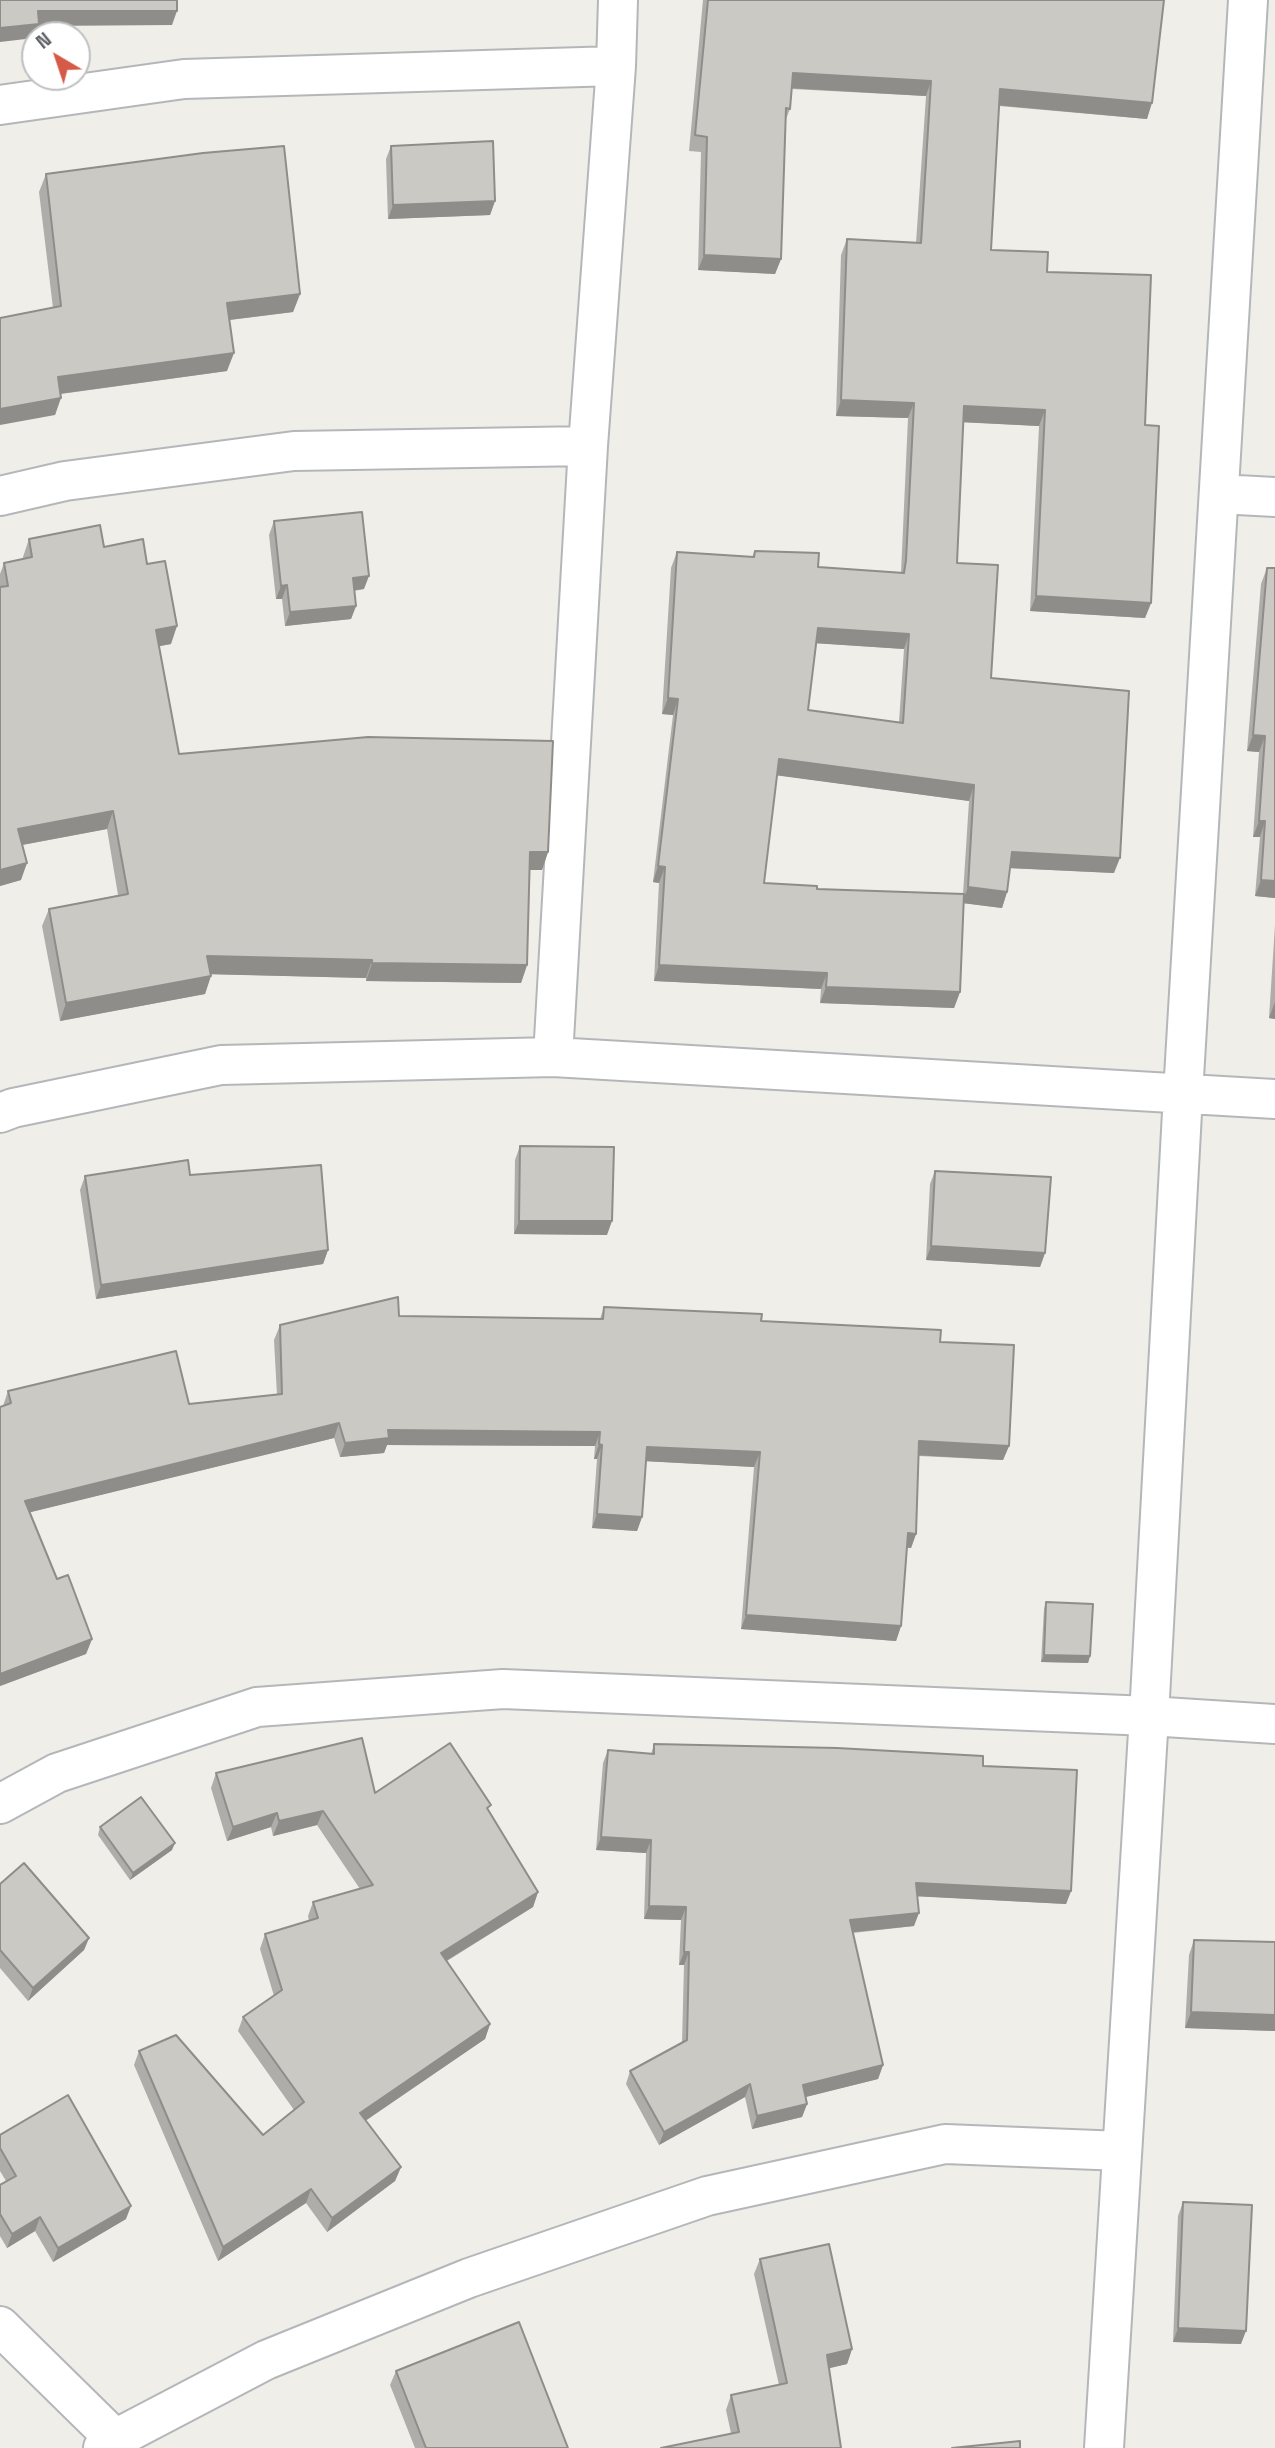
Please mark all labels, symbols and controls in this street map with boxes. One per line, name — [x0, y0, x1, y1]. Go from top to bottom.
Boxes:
north arrow — [21, 21, 91, 91]
text: N — [31, 27, 57, 55]

